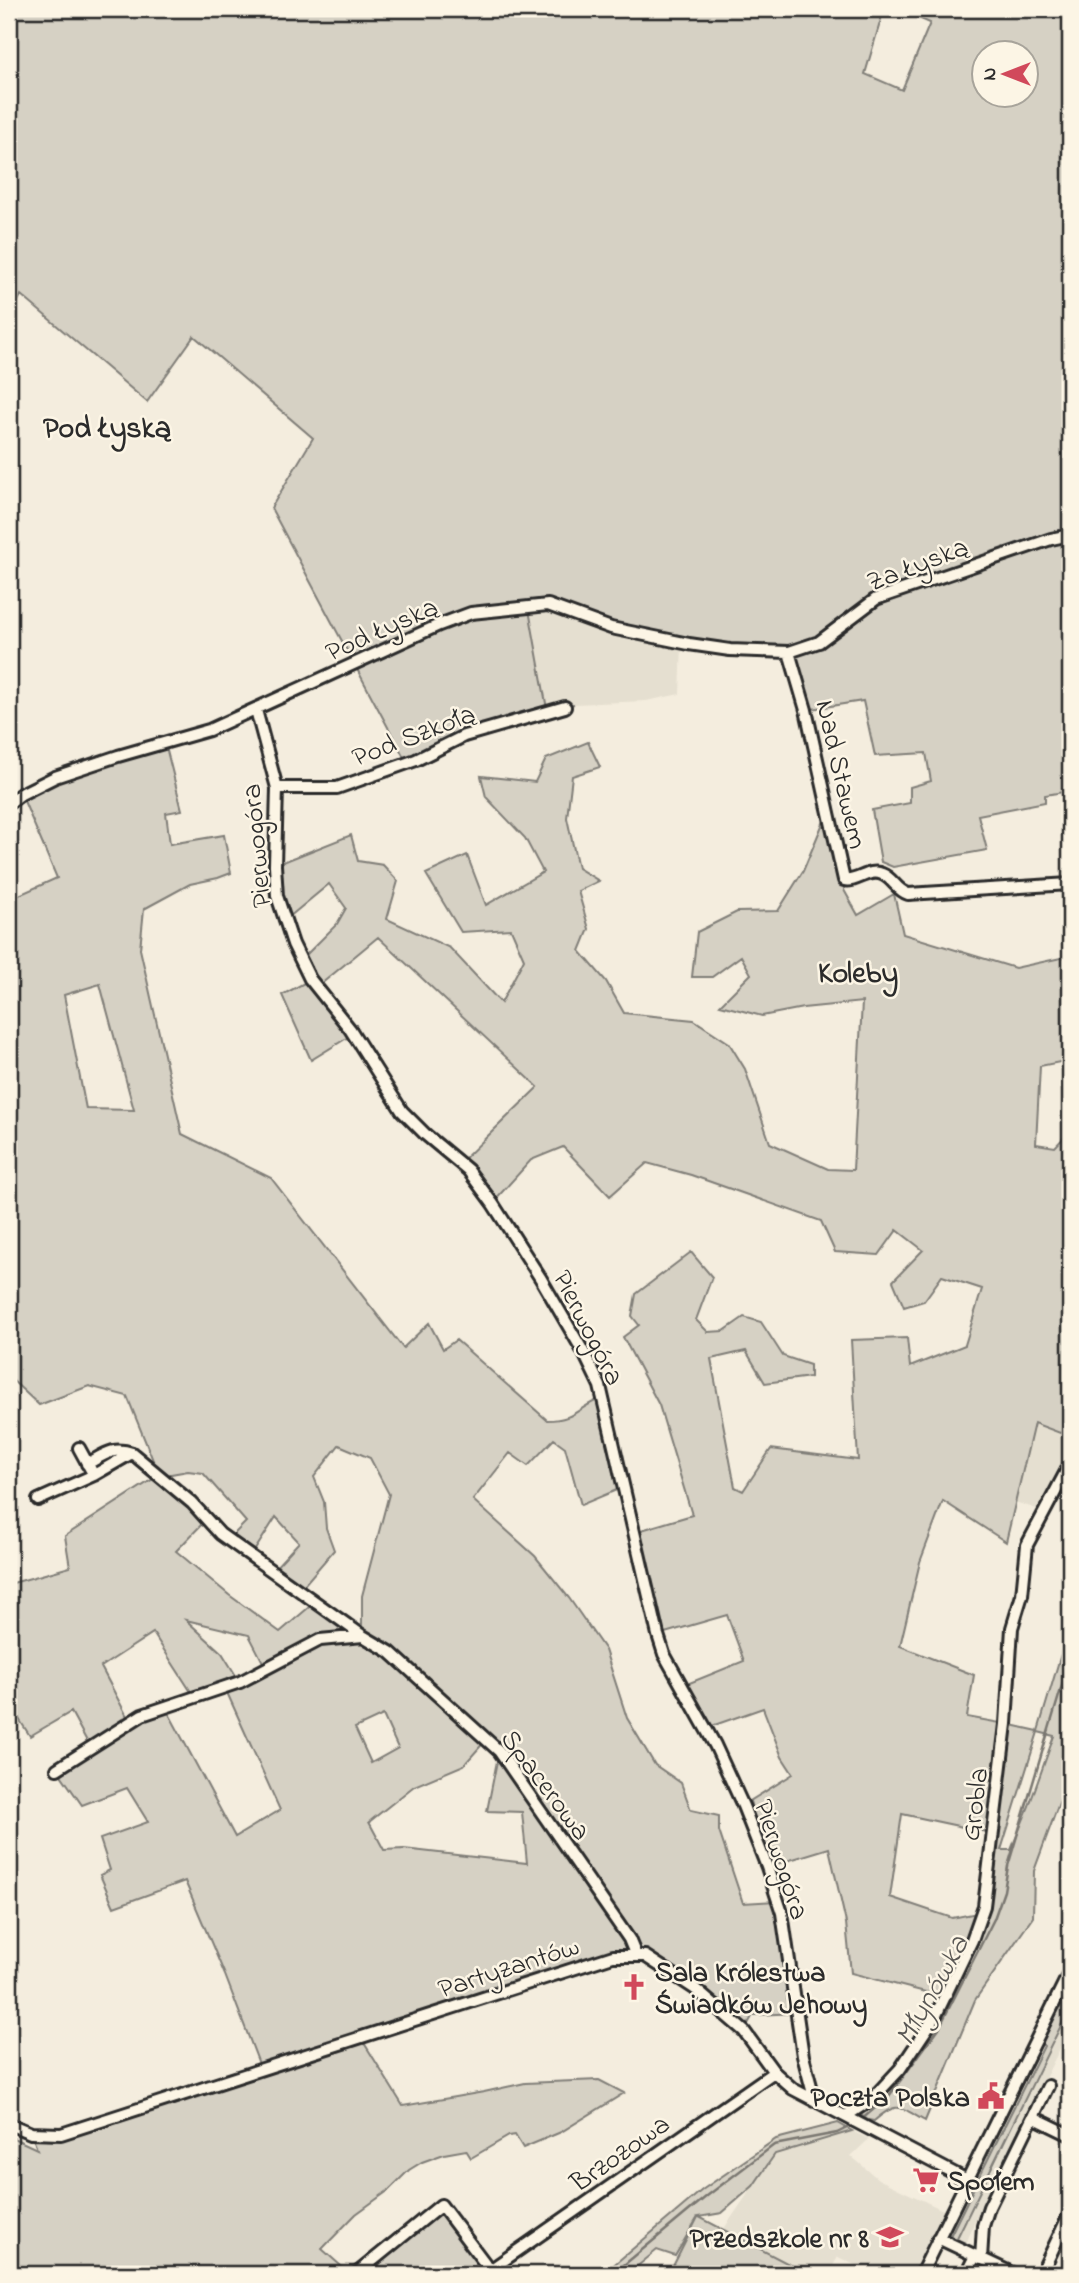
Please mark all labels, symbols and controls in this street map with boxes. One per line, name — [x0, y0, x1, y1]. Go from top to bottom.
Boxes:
north arrow — [970, 38, 1040, 108]
text: N — [977, 67, 1004, 80]
district label: Pod Łyską — [43, 408, 172, 452]
street label: Za Łyską — [862, 528, 975, 604]
street label: Pod Łyską — [320, 588, 445, 674]
street label: Pod Szkołą — [347, 695, 482, 780]
street label: Nad Stawem — [803, 696, 877, 853]
street label: Pierwogóra — [233, 782, 284, 909]
district label: Koleby — [818, 953, 898, 997]
street label: Pierwogóra — [540, 1264, 633, 1393]
street label: Spacerowa — [489, 1722, 600, 1850]
street label: Grobla — [952, 1765, 1001, 1844]
street label: Pierwogóra — [741, 1795, 818, 1926]
street label: Partyzantów — [433, 1927, 585, 2011]
water label: Młynówka — [885, 1927, 982, 2055]
place label: Sala Królestwa Świadków Jehowy — [655, 1954, 867, 2027]
church icon: Sala Królestwa Świadków Jehowy — [619, 1972, 649, 2002]
place label: Poczta Polska — [811, 2079, 970, 2120]
public building icon: Poczta Polska — [976, 2081, 1006, 2111]
street label: Brzozowa — [562, 2105, 679, 2205]
place label: Społem — [947, 2163, 1035, 2204]
supermarket icon: Społem — [911, 2165, 941, 2195]
place label: Przedszkole nr 8 — [690, 2220, 869, 2261]
school or university icon: Przedszkole nr 8 — [875, 2222, 905, 2252]

